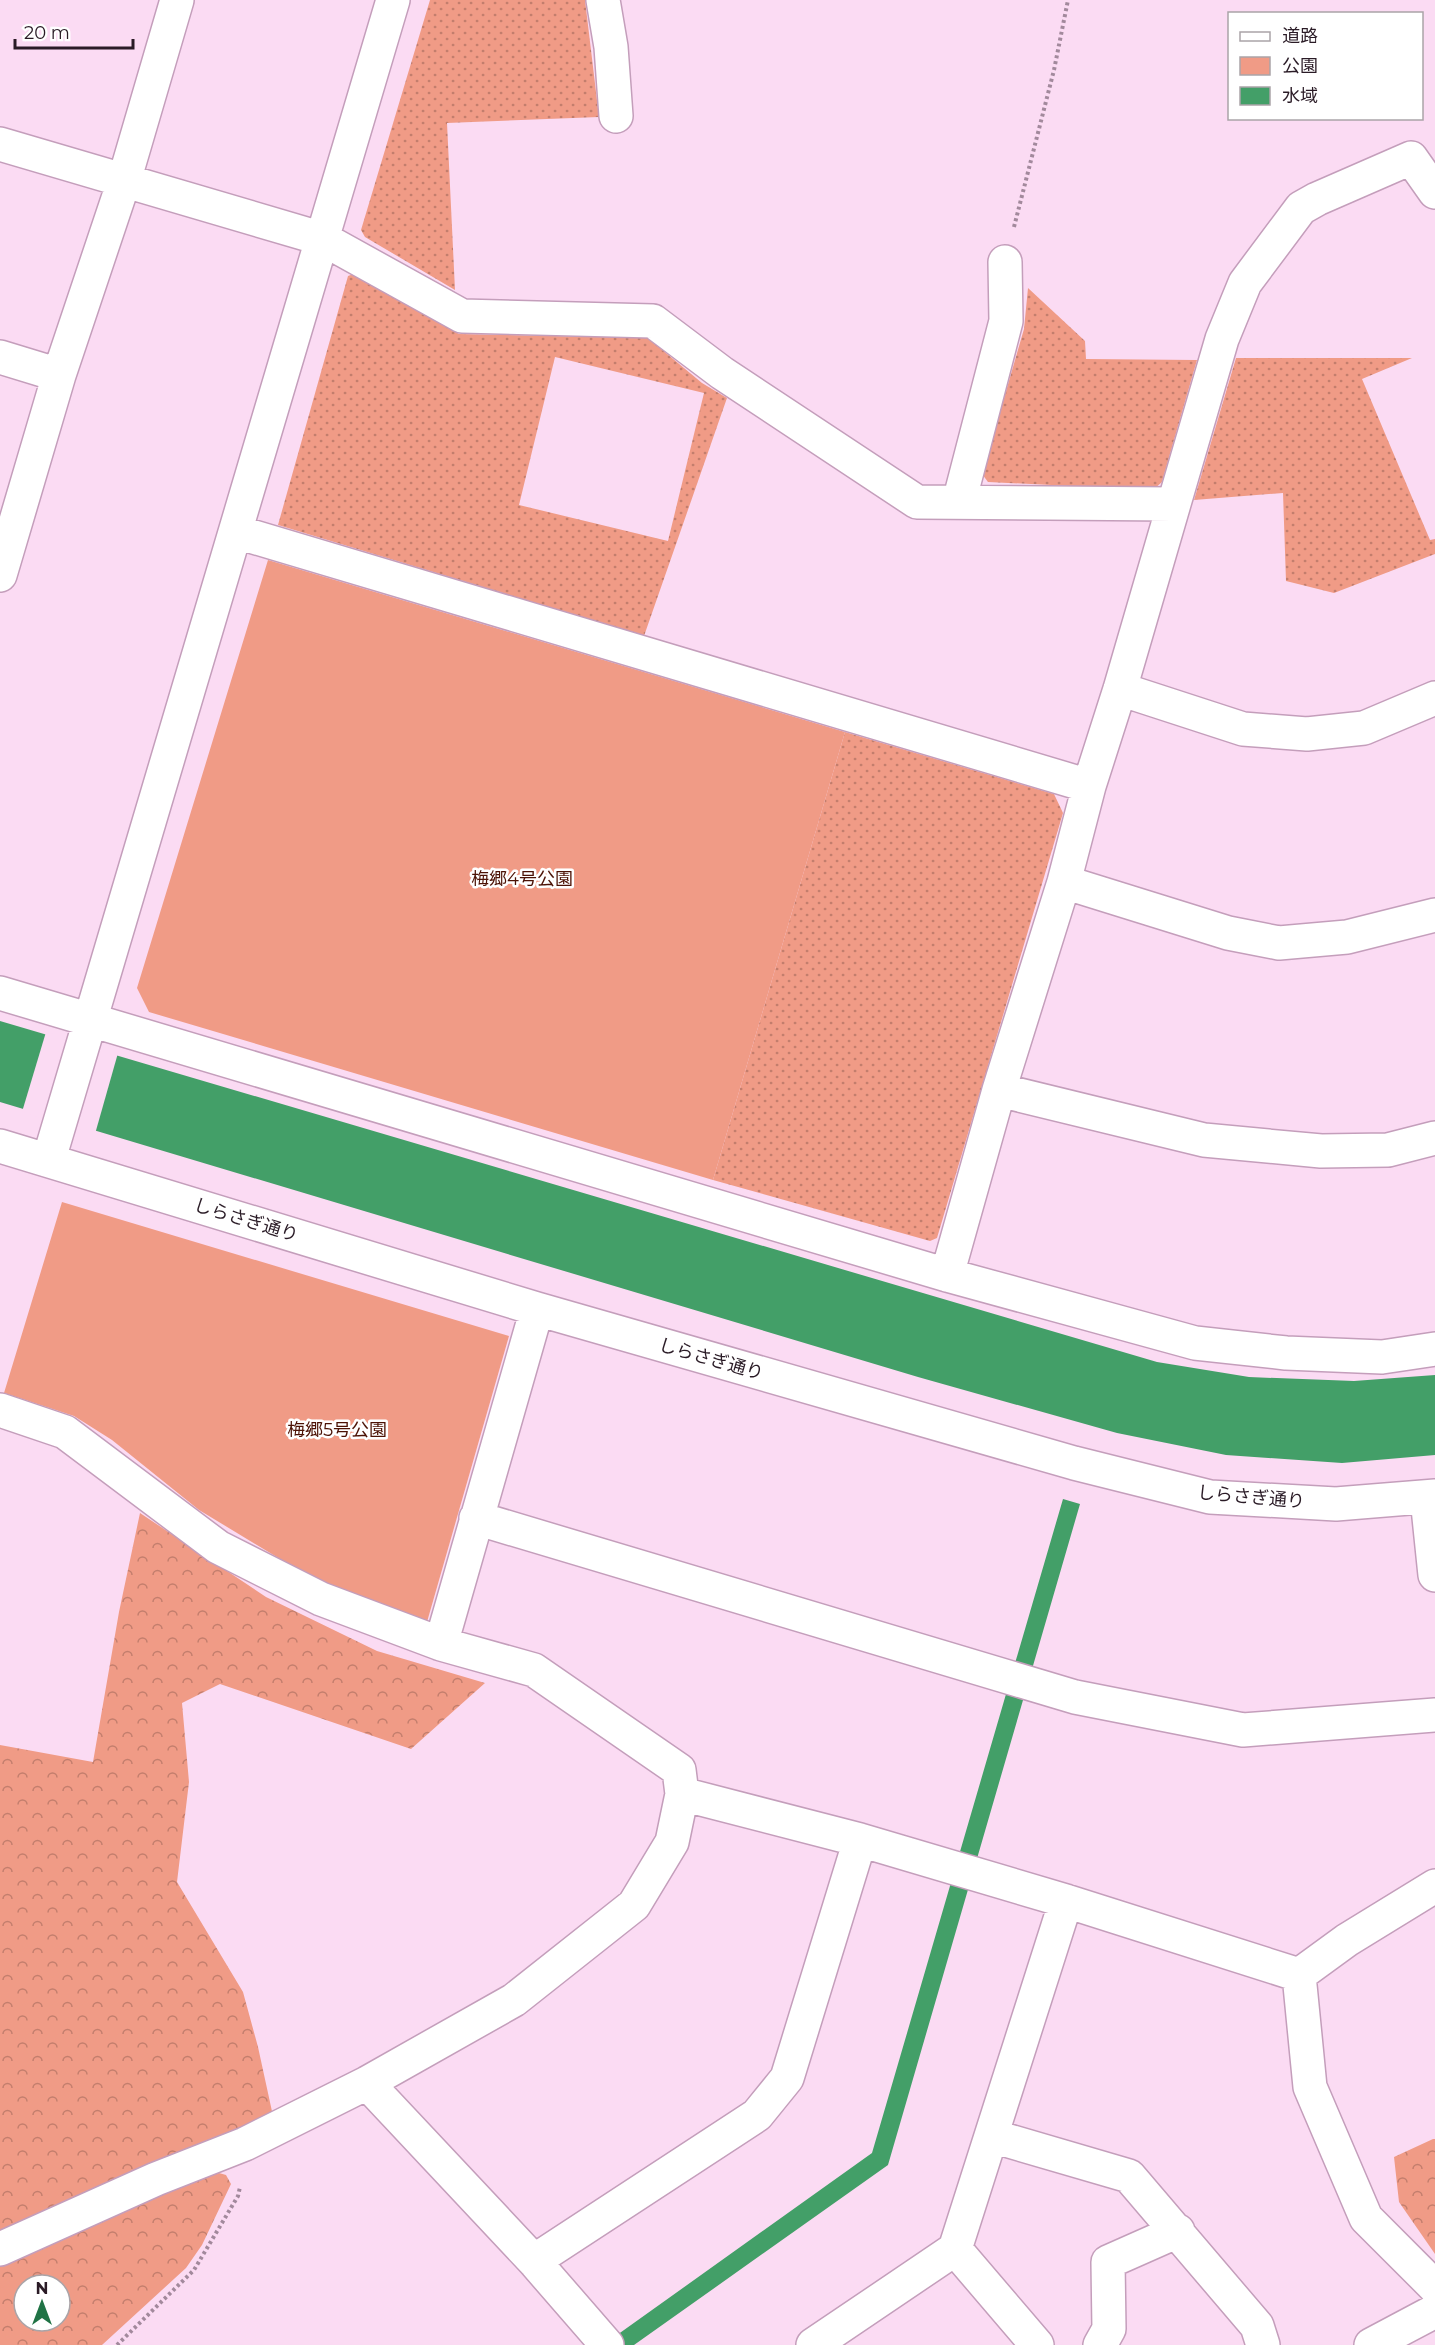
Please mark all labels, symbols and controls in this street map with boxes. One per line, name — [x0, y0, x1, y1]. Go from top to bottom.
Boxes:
scale bar — [15, 12, 134, 50]
legend — [1228, 12, 1423, 120]
text: 20 m — [24, 22, 70, 44]
text: 道路 — [1282, 25, 1318, 47]
text: 公園 — [1282, 55, 1318, 77]
text: 水域 — [1282, 85, 1318, 107]
park label: 梅郷4号公園 — [471, 868, 573, 890]
street label: しらさぎ通り — [191, 1194, 301, 1246]
street label: しらさぎ通り — [656, 1334, 766, 1384]
park label: 梅郷5号公園 — [287, 1419, 387, 1441]
street label: しらさぎ通り — [1196, 1481, 1306, 1513]
north arrow — [12, 2273, 72, 2333]
text: N — [36, 2279, 48, 2298]

